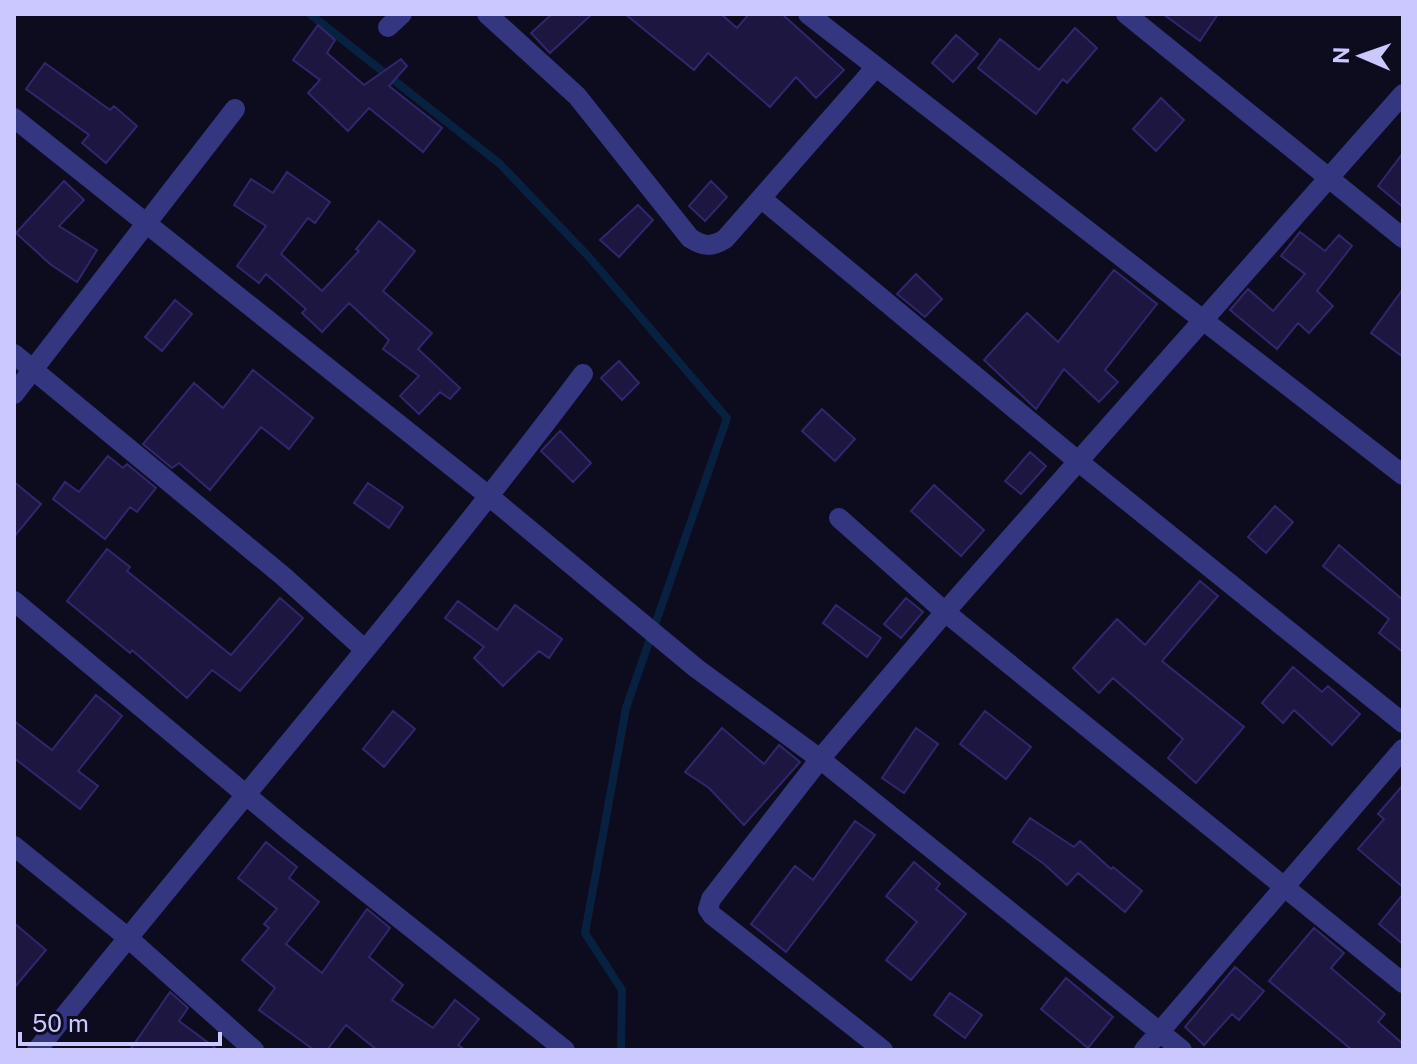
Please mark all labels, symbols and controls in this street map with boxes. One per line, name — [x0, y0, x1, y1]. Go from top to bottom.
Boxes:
north arrow — [1321, 16, 1401, 96]
text: N — [1328, 46, 1354, 64]
scale bar — [20, 996, 220, 1046]
text: 50 m — [32, 1009, 89, 1037]

